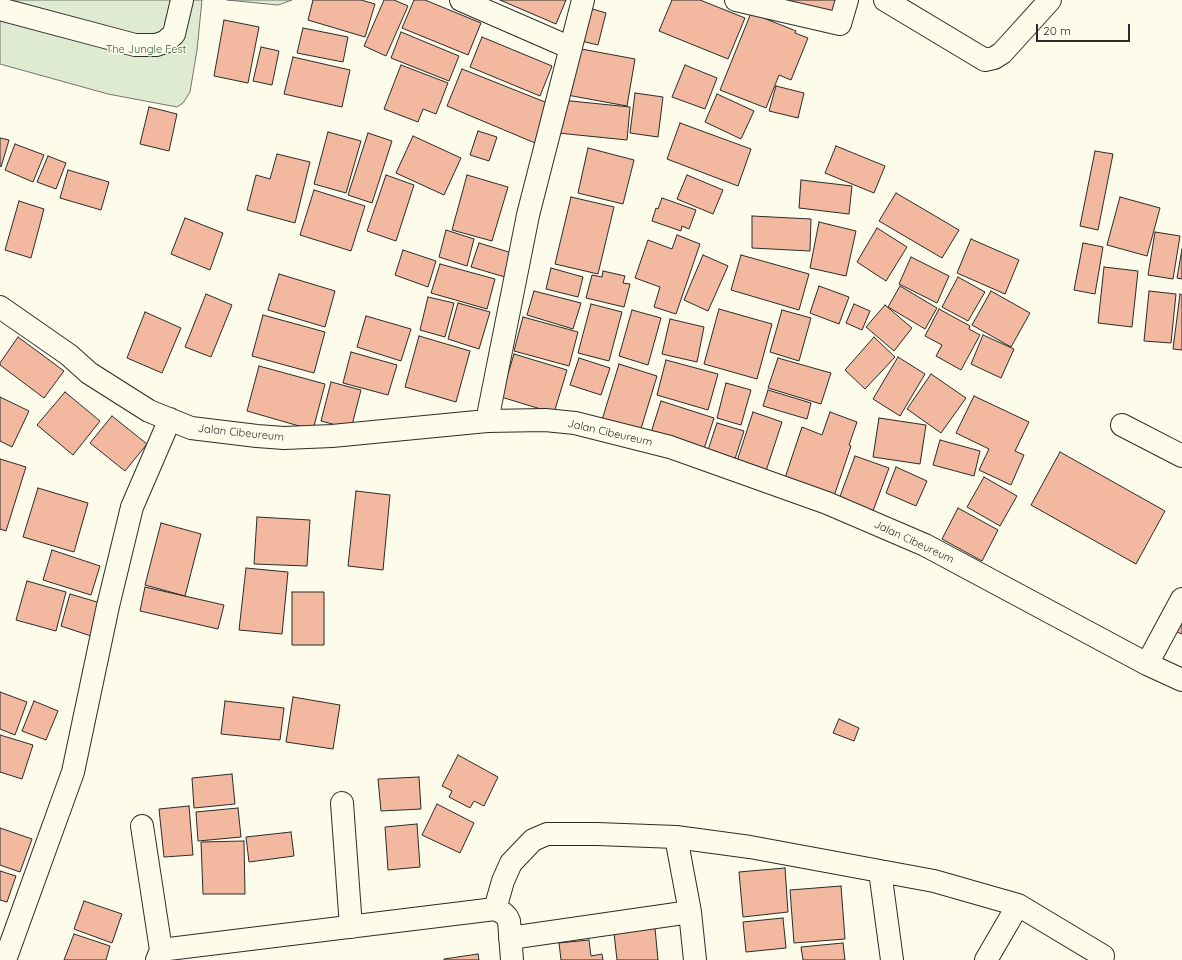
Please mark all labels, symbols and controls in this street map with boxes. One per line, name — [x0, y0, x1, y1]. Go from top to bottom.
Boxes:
scale bar — [1038, 16, 1132, 42]
text: 20 m — [1043, 23, 1071, 38]
park label: The Jungle Fest — [106, 43, 186, 57]
street label: Jalan Cibeureum — [566, 417, 654, 449]
street label: Jalan Cibeureum — [197, 422, 285, 444]
street label: Jalan Cibeureum — [872, 518, 956, 566]

